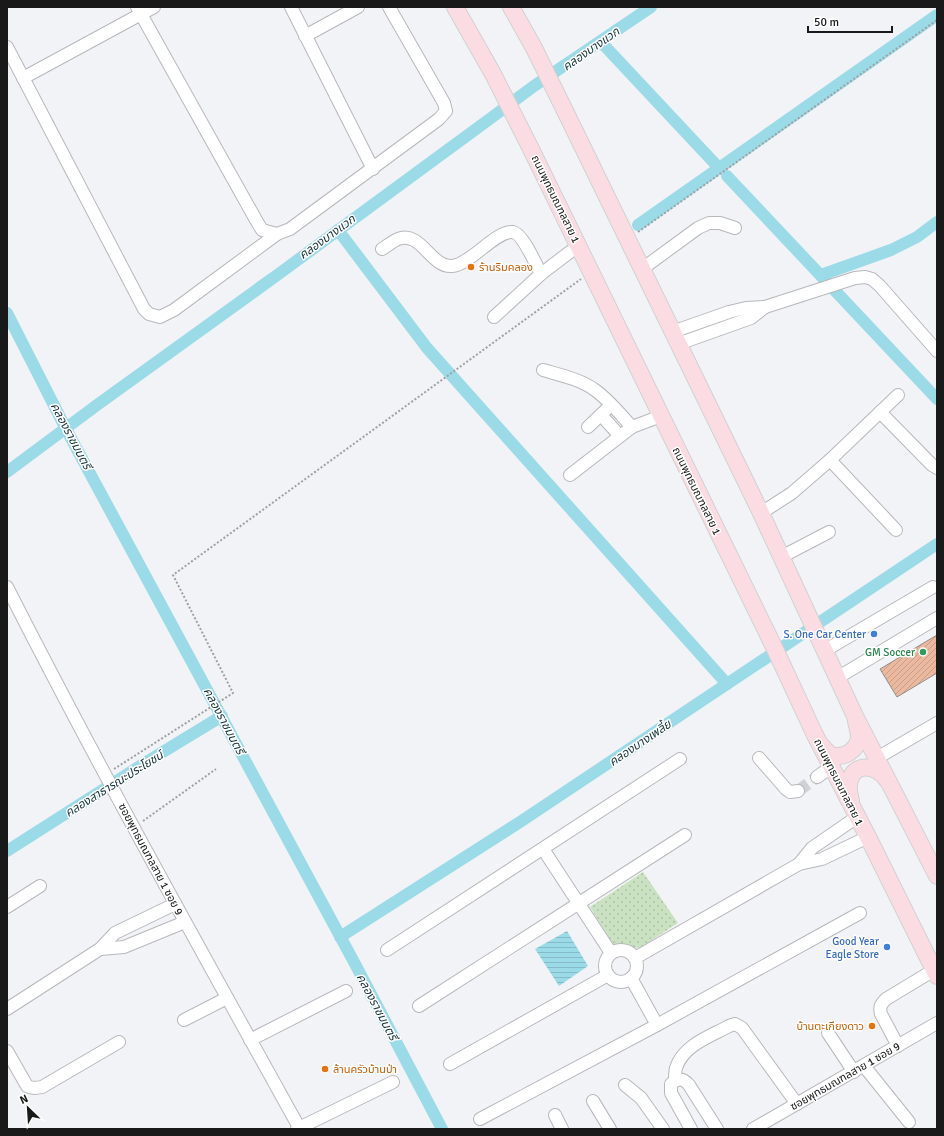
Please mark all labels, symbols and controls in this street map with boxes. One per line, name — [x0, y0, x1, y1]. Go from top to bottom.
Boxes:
scale bar — [808, 8, 892, 34]
text: 50 m — [814, 15, 839, 30]
water label: คลองบางแวก — [560, 24, 623, 74]
street label: ถนนพุทธมณฑลสาย 1 — [529, 153, 582, 245]
water label: คลองบางแวก — [296, 211, 359, 263]
place label: ร้านริมคลอง — [479, 261, 533, 274]
marker: ร้านริมคลอง — [466, 262, 476, 272]
water label: คลองราชมนตรี — [47, 400, 96, 474]
street label: ถนนพุทธมณฑลสาย 1 — [670, 445, 723, 537]
place label: S. One Car Center — [783, 628, 866, 641]
marker: S. One Car Center — [869, 629, 879, 639]
place label: GM Soccer — [865, 646, 915, 659]
marker: GM Soccer — [918, 647, 928, 657]
water label: คลองราชมนตรี — [200, 685, 249, 759]
water label: คลองบางเพลี้ย — [605, 715, 675, 770]
street label: ถนนพุทธมณฑลสาย 1 — [811, 737, 866, 828]
water label: คลองสาธารณะประโยชน์ — [62, 747, 168, 821]
street label: ซอยพุทธมณฑลสาย 1 ซอย 9 — [116, 801, 186, 917]
place label: Good Year Eagle Store — [826, 935, 879, 961]
marker: Good Year Eagle Store — [882, 942, 892, 952]
water label: คลองราชมนตรี — [353, 971, 402, 1045]
place label: บ้านตะเกียงดาว — [796, 1020, 864, 1033]
marker: บ้านตะเกียงดาว — [867, 1021, 877, 1031]
street label: ซอยพุทธมณฑลสาย 1 ซอย 9 — [788, 1040, 903, 1113]
place label: ล้านครัวบ้านป่า — [333, 1063, 397, 1076]
marker: ล้านครัวบ้านป่า — [320, 1064, 330, 1074]
north arrow — [8, 1088, 48, 1128]
text: N — [18, 1092, 30, 1107]

